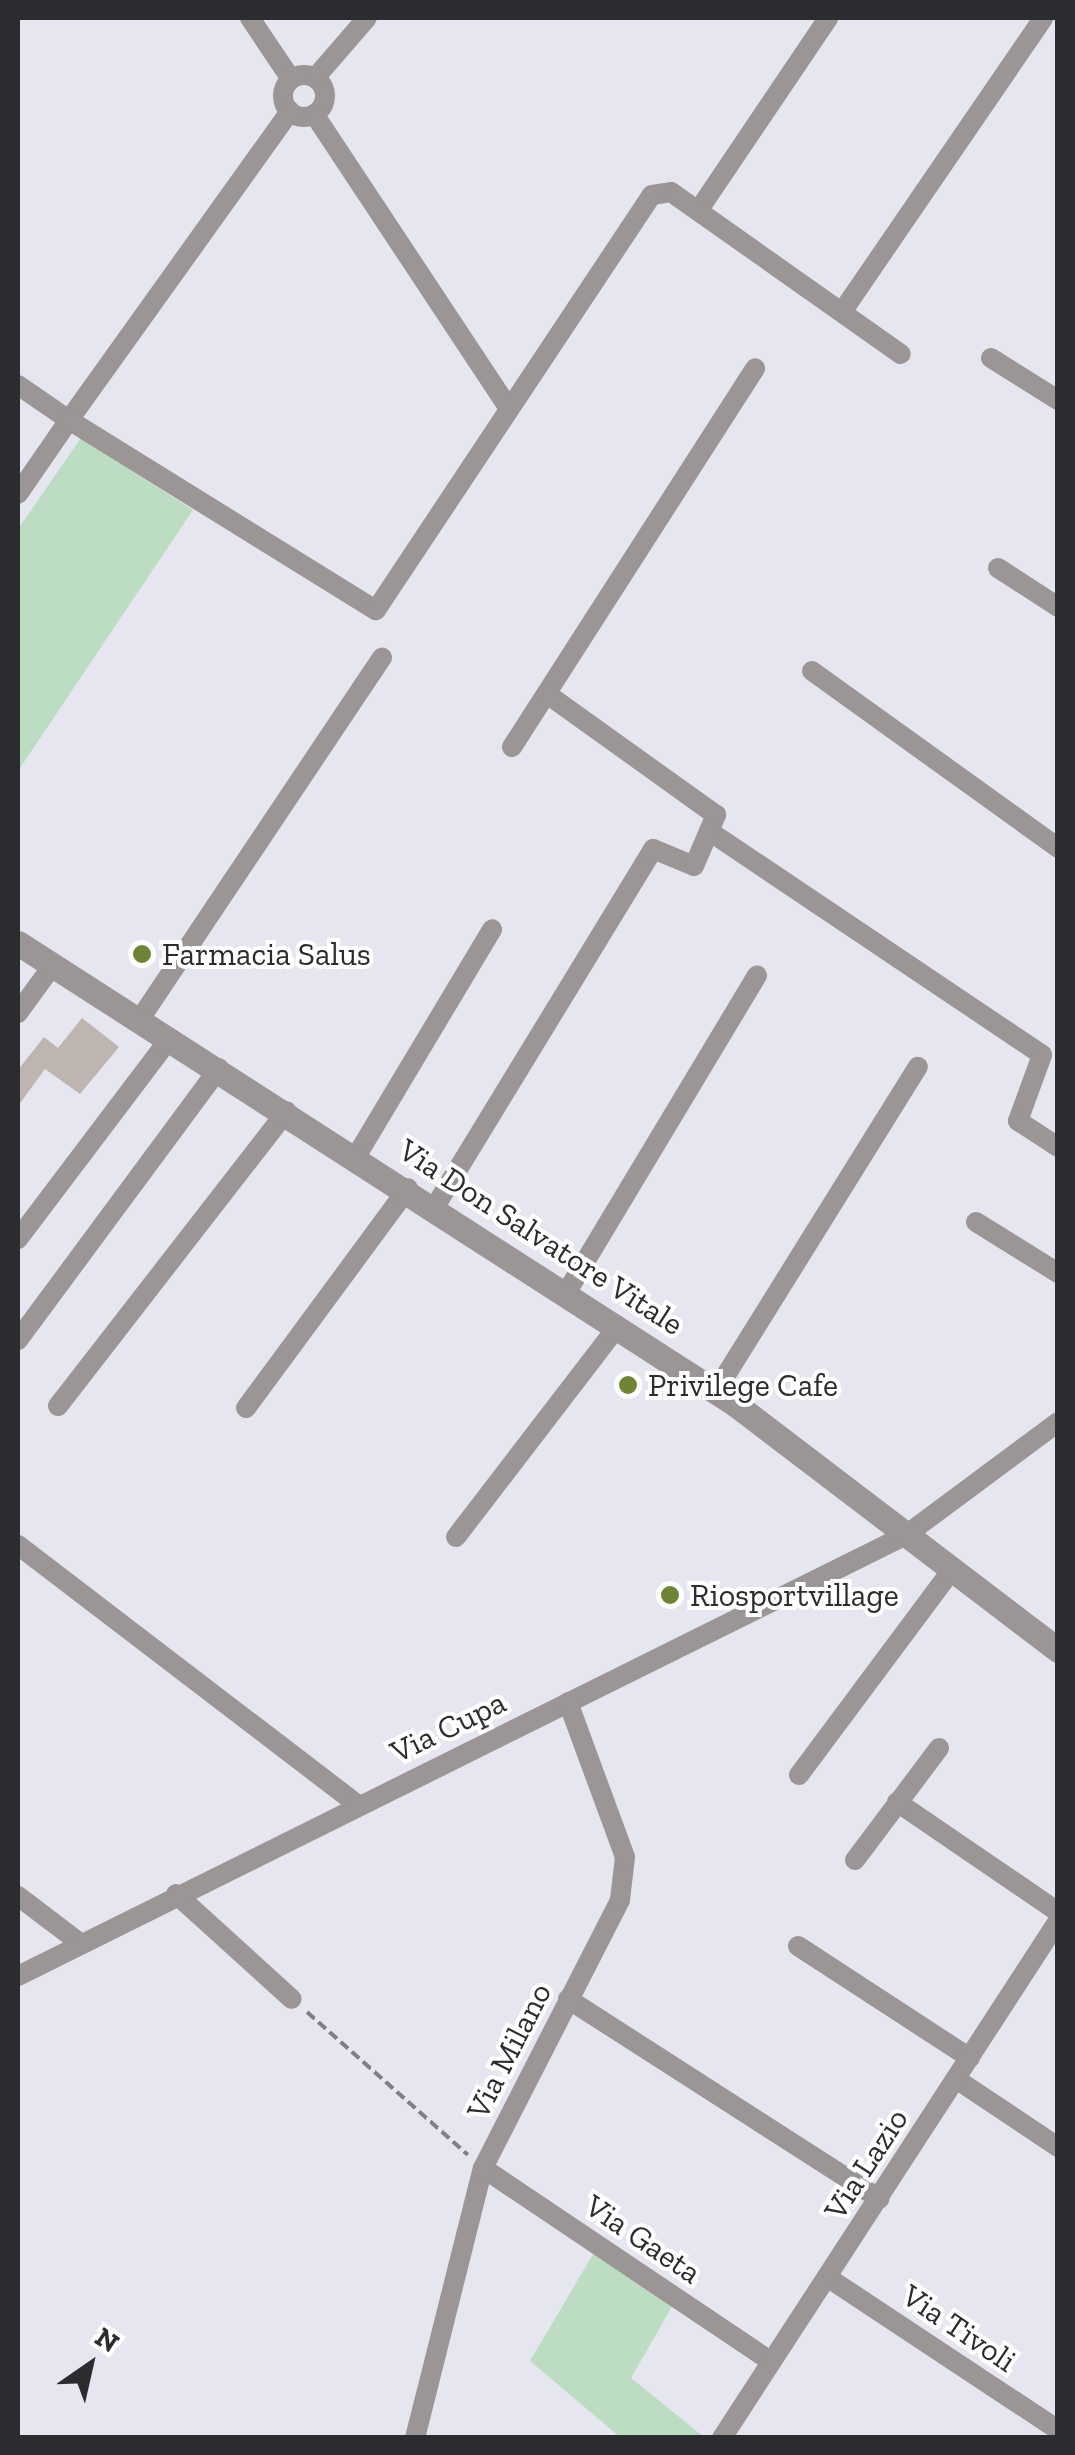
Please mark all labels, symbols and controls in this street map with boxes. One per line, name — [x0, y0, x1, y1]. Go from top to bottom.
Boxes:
place label: Farmacia Salus — [162, 935, 371, 973]
marker: Farmacia Salus — [131, 943, 153, 965]
street label: Via Don Salvatore Vitale — [391, 1130, 691, 1344]
place label: Privilege Cafe — [648, 1366, 838, 1404]
marker: Privilege Cafe — [617, 1374, 639, 1396]
place label: Riosportvillage — [690, 1576, 899, 1614]
marker: Riosportvillage — [659, 1584, 681, 1606]
street label: Via Cupa — [384, 1683, 512, 1771]
street label: Via Milano — [458, 1976, 560, 2126]
street label: Via Lazio — [816, 2101, 916, 2227]
street label: Via Gaeta — [578, 2186, 708, 2292]
street label: Via Tivoli — [894, 2276, 1024, 2380]
north arrow — [40, 2315, 140, 2415]
text: N — [89, 2320, 125, 2359]

